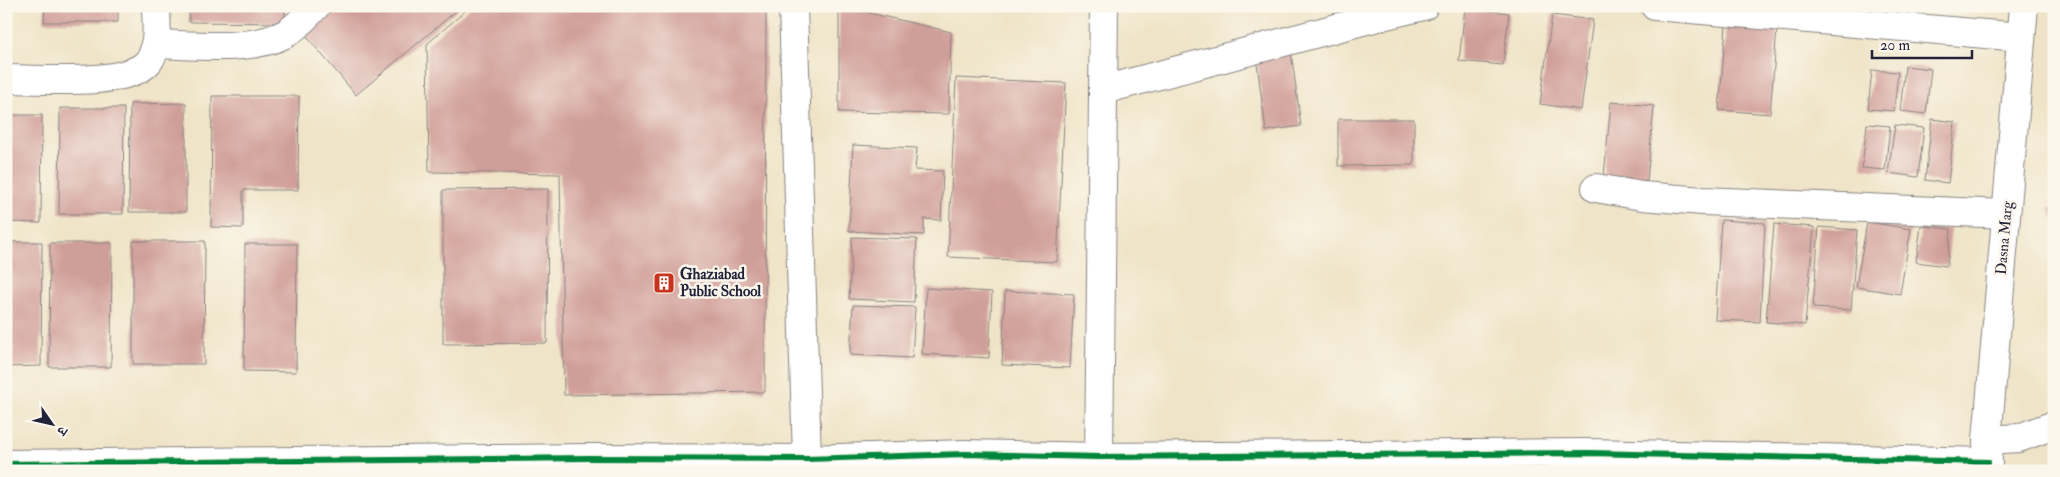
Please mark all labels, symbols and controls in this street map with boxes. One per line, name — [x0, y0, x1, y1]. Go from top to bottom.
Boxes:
scale bar — [1872, 28, 1972, 60]
text: 20 m — [1880, 36, 1910, 55]
street label: Dasna Marg — [1992, 200, 2017, 276]
place label: Ghaziabad Public School — [680, 265, 761, 301]
building icon: Ghaziabad Public School — [652, 271, 676, 295]
north arrow — [28, 400, 78, 450]
text: उ — [53, 422, 72, 439]

